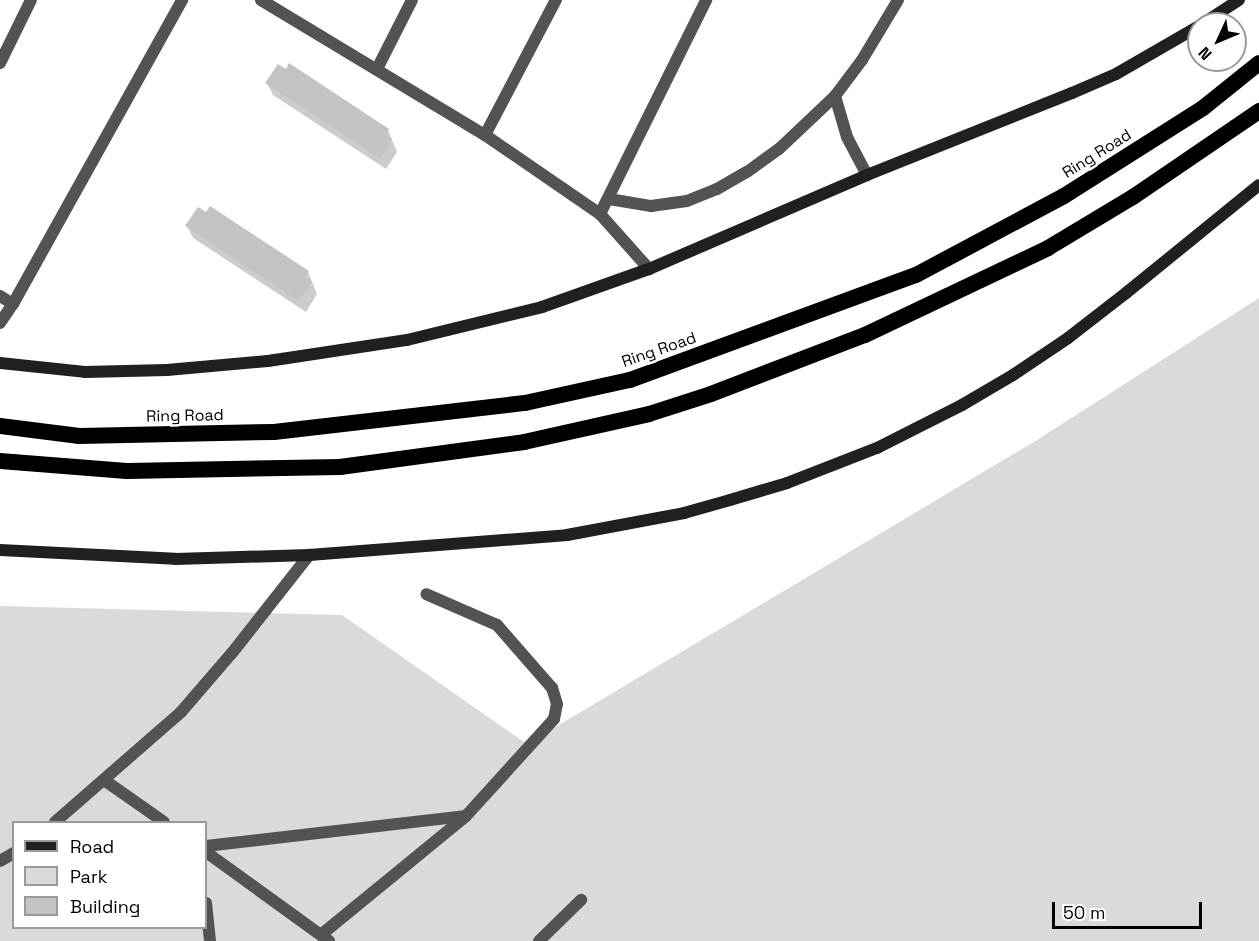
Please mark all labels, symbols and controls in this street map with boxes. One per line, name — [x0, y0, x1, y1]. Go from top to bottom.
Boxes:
north arrow — [1187, 12, 1247, 72]
text: N — [1194, 42, 1216, 65]
street label: Ring Road — [1059, 125, 1135, 183]
street label: Ring Road — [619, 328, 699, 372]
street label: Ring Road — [146, 406, 224, 426]
legend — [12, 821, 207, 929]
text: Road — [70, 835, 114, 858]
text: Park — [70, 865, 107, 888]
scale bar — [1055, 890, 1205, 928]
text: Building — [70, 895, 140, 918]
text: 50 m — [1063, 901, 1105, 924]

